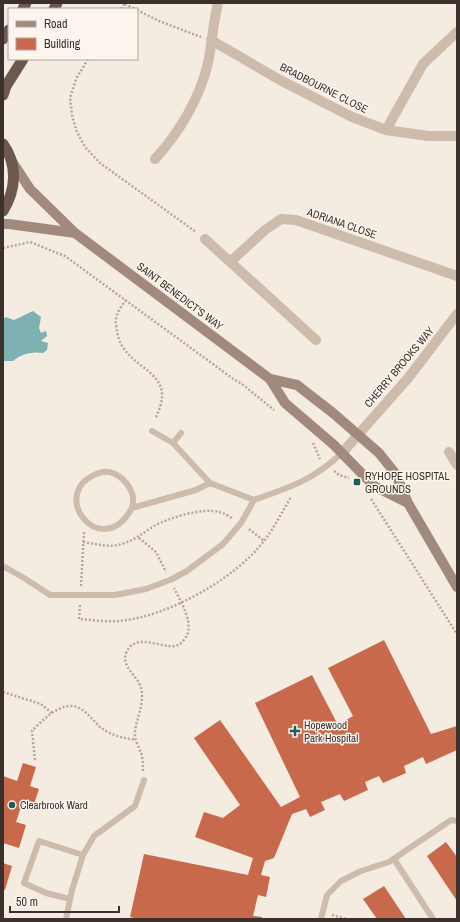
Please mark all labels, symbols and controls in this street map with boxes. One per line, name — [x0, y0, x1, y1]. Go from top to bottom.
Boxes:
legend — [8, 8, 138, 60]
text: Road — [44, 16, 68, 32]
text: Building — [44, 36, 81, 52]
street label: BRADBOURNE CLOSE — [278, 60, 370, 116]
street label: ADRIANA CLOSE — [304, 204, 379, 241]
street label: SAINT BENEDICT'S WAY — [134, 259, 226, 333]
street label: CHERRY BROOKS WAY — [361, 324, 437, 410]
place label: RYHOPE HOSPITAL GROUNDS — [365, 469, 449, 496]
marker: RYHOPE HOSPITAL GROUNDS — [352, 477, 362, 487]
place label: Hopewood Park Hospital — [304, 718, 358, 745]
marker: Hopewood Park Hospital — [289, 725, 301, 737]
place label: Clearbrook Ward — [20, 798, 88, 812]
marker: Clearbrook Ward — [7, 800, 17, 810]
scale bar — [10, 888, 119, 914]
text: 50 m — [16, 894, 38, 910]

